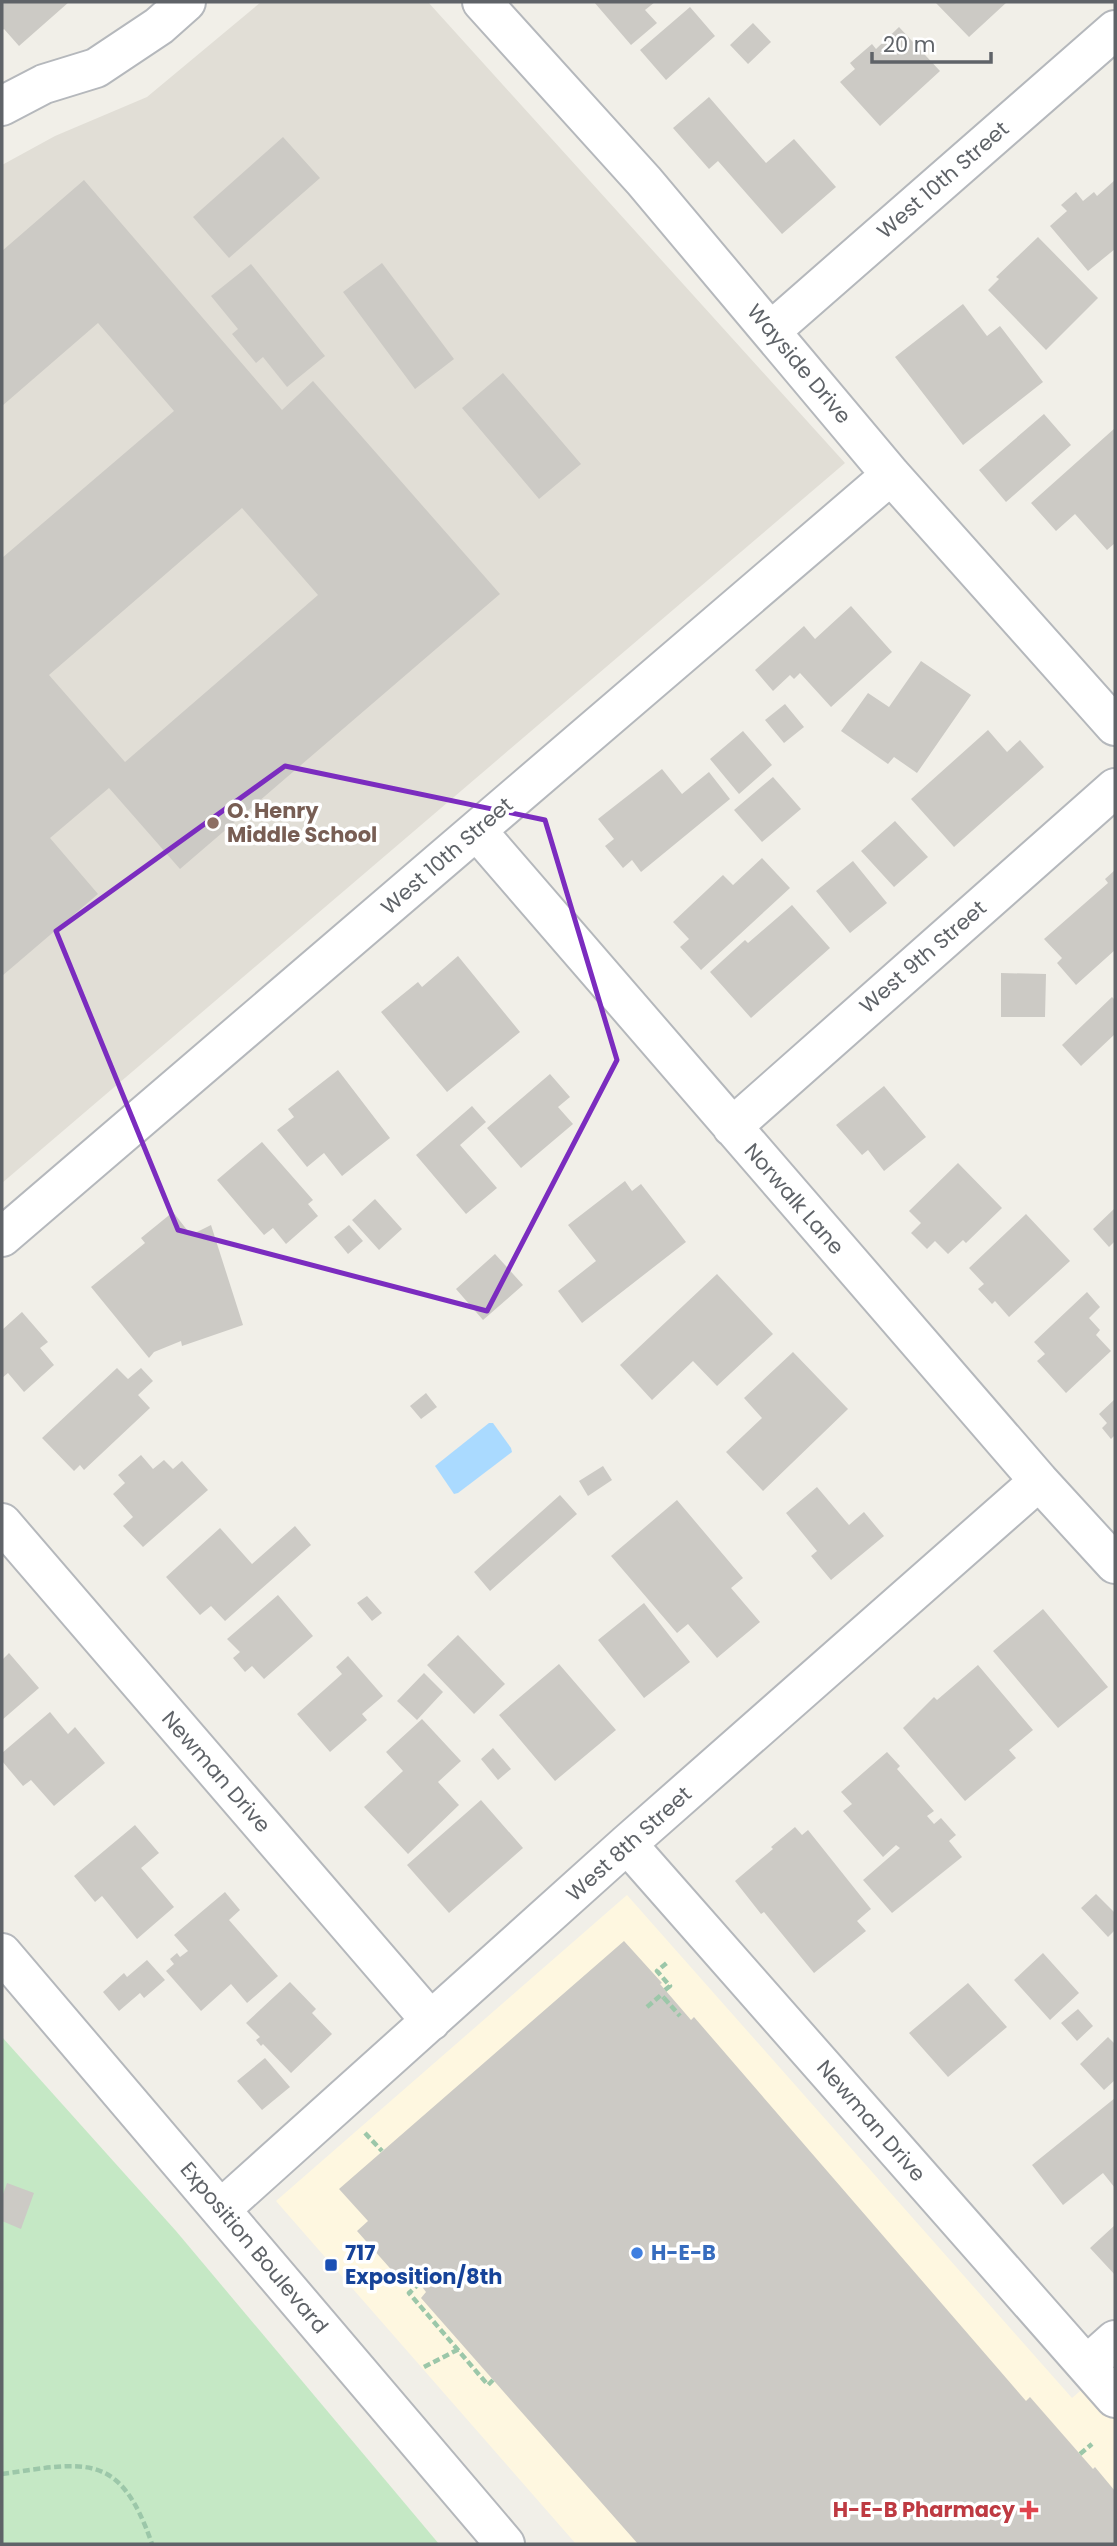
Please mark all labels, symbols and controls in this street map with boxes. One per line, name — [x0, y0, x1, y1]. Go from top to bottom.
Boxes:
scale bar — [872, 21, 991, 65]
text: 20 m — [883, 30, 936, 59]
street label: West 10th Street — [871, 114, 1015, 245]
street label: Wayside Drive — [741, 298, 858, 430]
street label: West 10th Street — [375, 790, 519, 921]
place label: O. Henry Middle School — [227, 796, 377, 849]
marker: O. Henry Middle School — [205, 815, 221, 831]
street label: West 9th Street — [853, 893, 992, 1020]
street label: Norwalk Lane — [738, 1137, 851, 1261]
street label: Newman Drive — [155, 1705, 277, 1839]
street label: West 8th Street — [560, 1780, 698, 1908]
street label: Newman Drive — [810, 2054, 932, 2188]
street label: Exposition Boulevard — [174, 2156, 335, 2340]
place label: 717 Exposition/8th — [345, 2238, 502, 2291]
place label: H-E-B — [651, 2238, 716, 2267]
marker: H-E-B — [629, 2245, 645, 2261]
marker: 717 Exposition/8th — [323, 2257, 339, 2273]
place label: H-E-B Pharmacy — [833, 2495, 1016, 2524]
marker: H-E-B Pharmacy — [1021, 2502, 1037, 2518]

